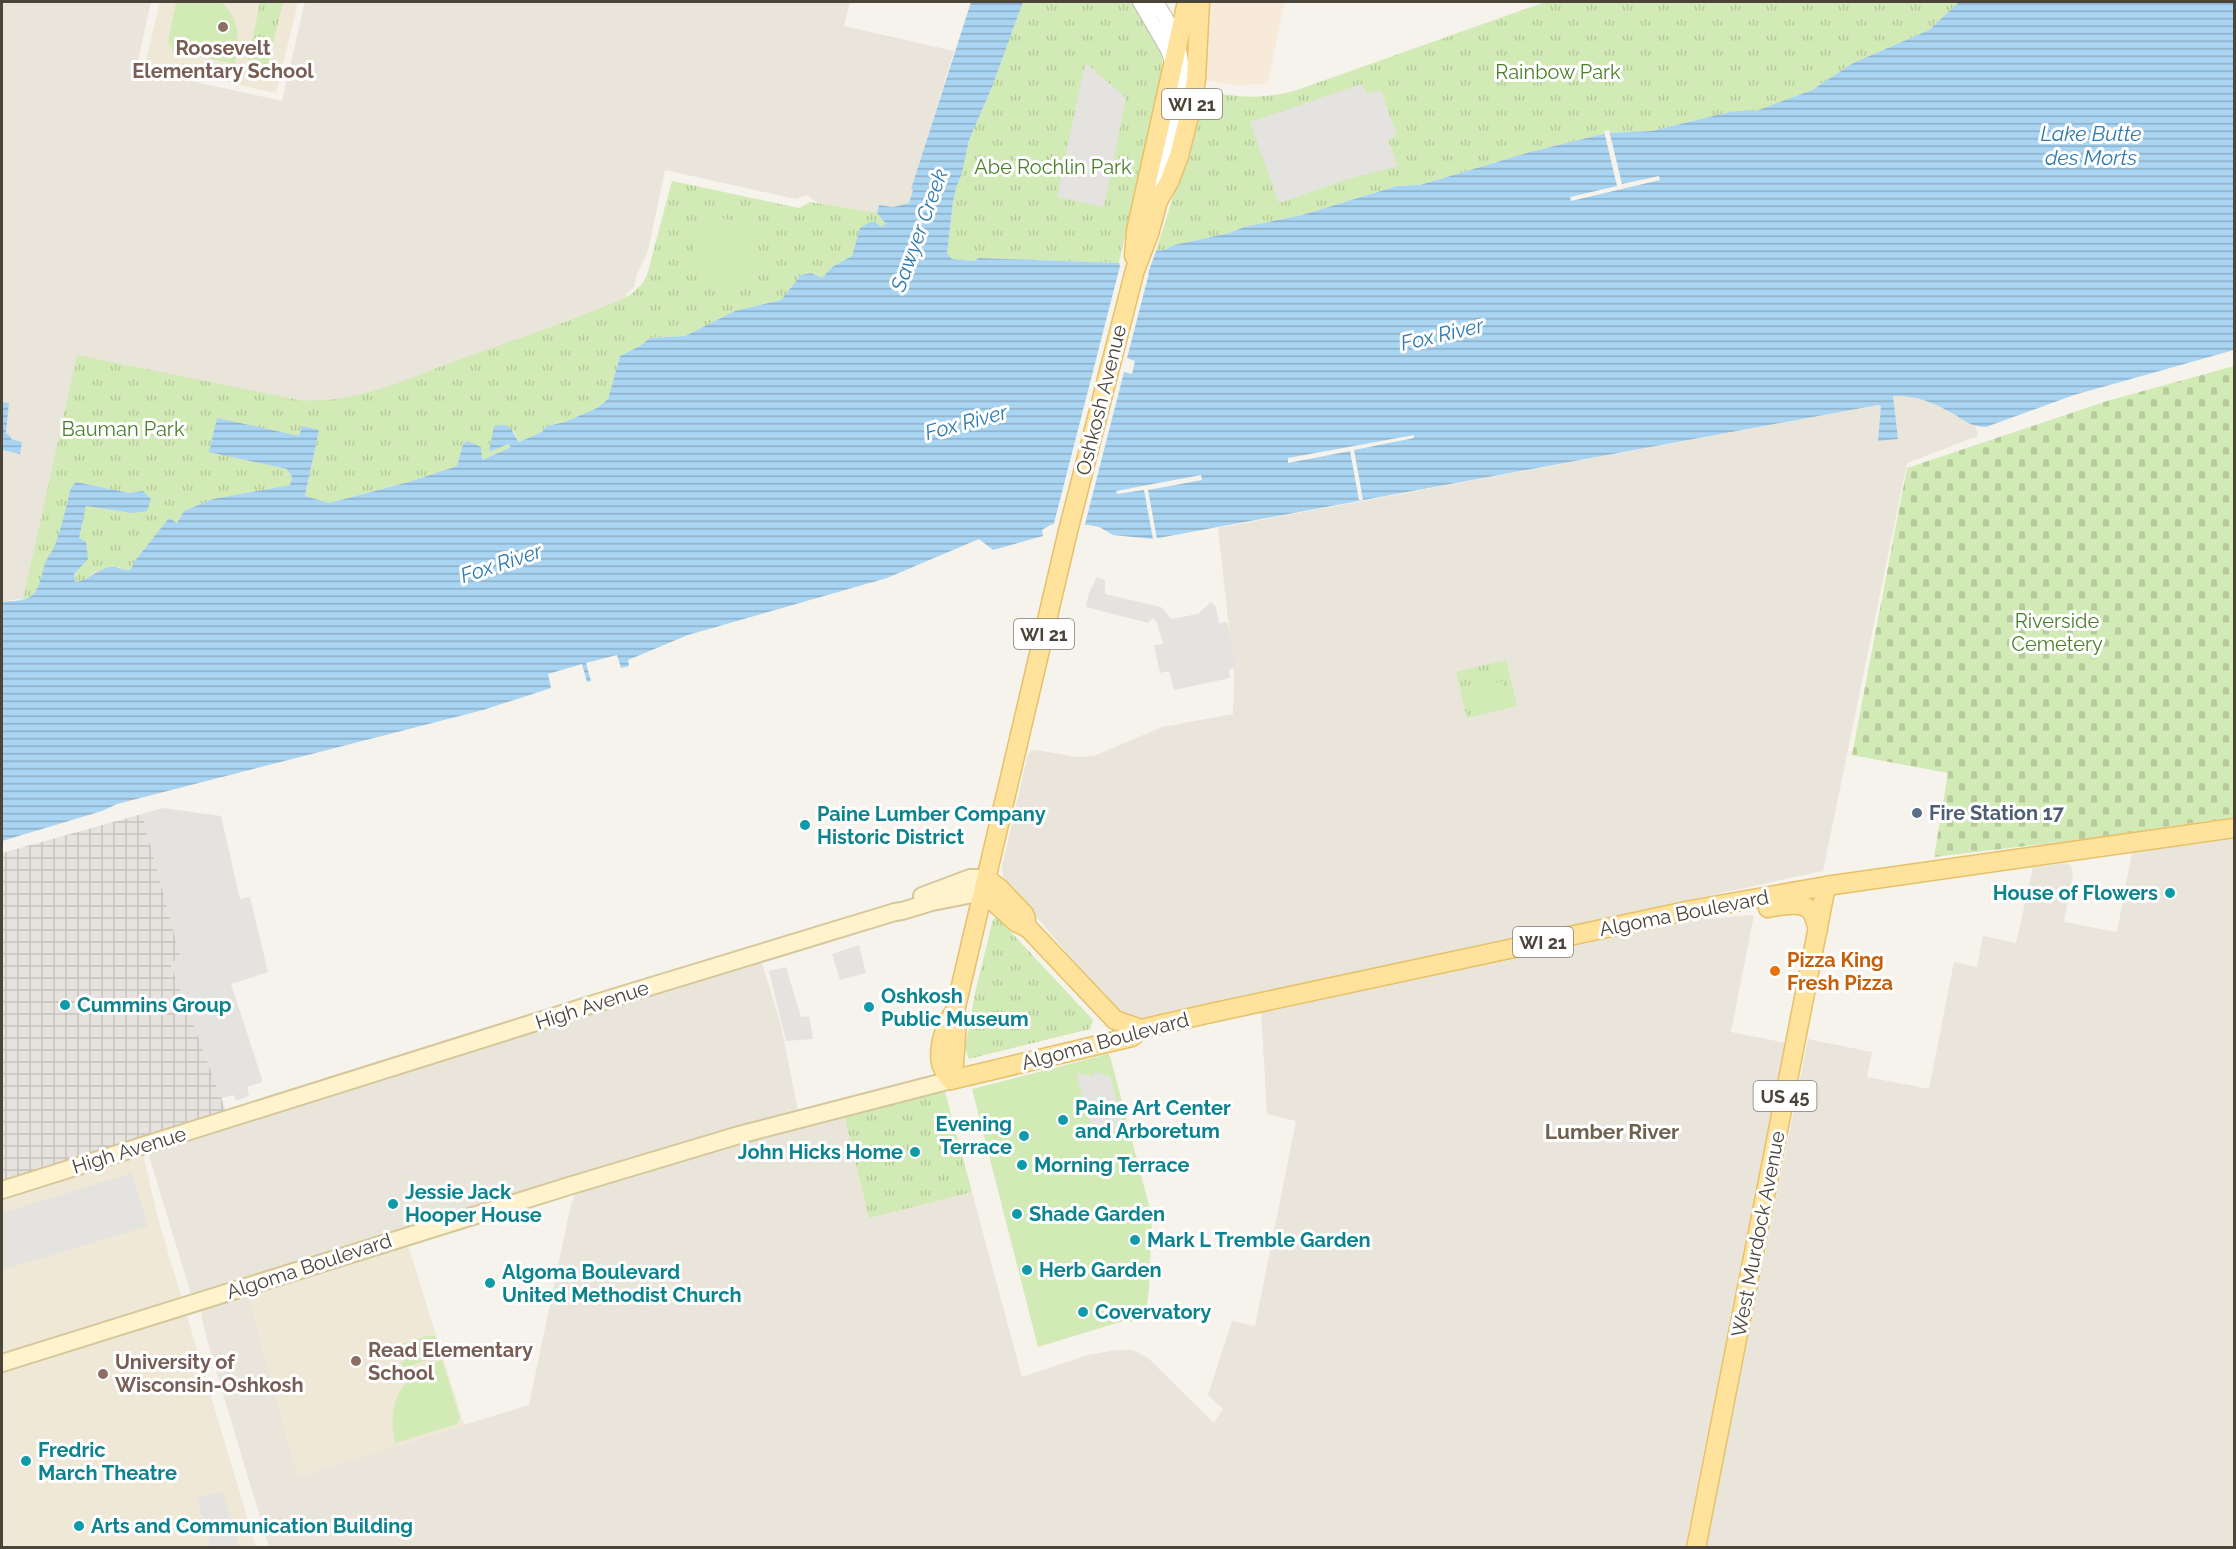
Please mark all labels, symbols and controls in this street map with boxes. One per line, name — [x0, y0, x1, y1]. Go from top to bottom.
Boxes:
marker: Roosevelt Elementary School — [216, 20, 230, 34]
place label: Roosevelt Elementary School — [132, 36, 314, 83]
park label: Rainbow Park — [1495, 60, 1621, 84]
road number: WI 21 — [1162, 89, 1222, 119]
water label: Lake Butte des Morts — [2040, 121, 2142, 170]
park label: Abe Rochlin Park — [974, 155, 1132, 179]
water label: Sawyer Creek — [885, 165, 953, 296]
water label: Fox River — [1398, 312, 1487, 356]
street label: Oshkosh Avenue — [1071, 322, 1131, 478]
water label: Fox River — [922, 399, 1011, 445]
park label: Bauman Park — [62, 417, 185, 441]
water label: Fox River — [457, 538, 546, 588]
park label: Riverside Cemetery — [2011, 609, 2103, 656]
road number: WI 21 — [1014, 619, 1074, 649]
place label: Fire Station 17 — [1929, 801, 2065, 825]
place label: Paine Lumber Company Historic District — [817, 802, 1046, 849]
marker: Fire Station 17 — [1910, 806, 1924, 820]
marker: Paine Lumber Company Historic District — [798, 818, 812, 832]
place label: House of Flowers — [1993, 881, 2158, 905]
street label: Algoma Boulevard — [1597, 885, 1771, 941]
marker: House of Flowers — [2163, 886, 2177, 900]
road number: WI 21 — [1513, 927, 1573, 957]
place label: Pizza King Fresh Pizza — [1787, 948, 1893, 995]
marker: Pizza King Fresh Pizza — [1768, 964, 1782, 978]
street label: High Avenue — [532, 975, 652, 1035]
place label: Oshkosh Public Museum — [881, 984, 1029, 1031]
place label: Cummins Group — [77, 993, 232, 1017]
marker: Cummins Group — [58, 998, 72, 1012]
marker: Oshkosh Public Museum — [862, 1000, 876, 1014]
street label: Algoma Boulevard — [1019, 1007, 1191, 1075]
road number: US 45 — [1754, 1081, 1816, 1111]
place label: Paine Art Center and Arboretum — [1075, 1096, 1231, 1143]
place label: Evening Terrace — [936, 1112, 1012, 1159]
marker: Paine Art Center and Arboretum — [1056, 1113, 1070, 1127]
district label: Lumber River — [1545, 1119, 1679, 1144]
street label: High Avenue — [69, 1121, 189, 1179]
marker: Evening Terrace — [1017, 1129, 1031, 1143]
street label: West Murdock Avenue — [1726, 1129, 1790, 1339]
place label: John Hicks Home — [738, 1140, 903, 1164]
marker: John Hicks Home — [908, 1145, 922, 1159]
place label: Morning Terrace — [1034, 1153, 1190, 1177]
marker: Morning Terrace — [1015, 1158, 1029, 1172]
place label: Jessie Jack Hooper House — [405, 1180, 542, 1227]
marker: Jessie Jack Hooper House — [386, 1197, 400, 1211]
place label: Shade Garden — [1029, 1202, 1165, 1226]
marker: Shade Garden — [1010, 1207, 1024, 1221]
street label: Algoma Boulevard — [223, 1228, 395, 1304]
place label: Mark L Tremble Garden — [1147, 1228, 1371, 1252]
marker: Mark L Tremble Garden — [1128, 1233, 1142, 1247]
place label: Herb Garden — [1039, 1258, 1162, 1282]
place label: Algoma Boulevard United Methodist Church — [502, 1260, 742, 1307]
marker: Herb Garden — [1020, 1263, 1034, 1277]
marker: Algoma Boulevard United Methodist Church — [483, 1276, 497, 1290]
place label: Covervatory — [1095, 1300, 1211, 1324]
marker: Covervatory — [1076, 1305, 1090, 1319]
place label: Read Elementary School — [368, 1338, 533, 1385]
place label: University of Wisconsin-Oshkosh — [115, 1350, 304, 1397]
marker: Read Elementary School — [349, 1354, 363, 1368]
marker: University of Wisconsin-Oshkosh — [96, 1367, 110, 1381]
place label: Fredric March Theatre — [38, 1438, 177, 1485]
marker: Fredric March Theatre — [19, 1454, 33, 1468]
place label: Arts and Communication Building — [91, 1514, 413, 1538]
marker: Arts and Communication Building — [72, 1519, 86, 1533]

